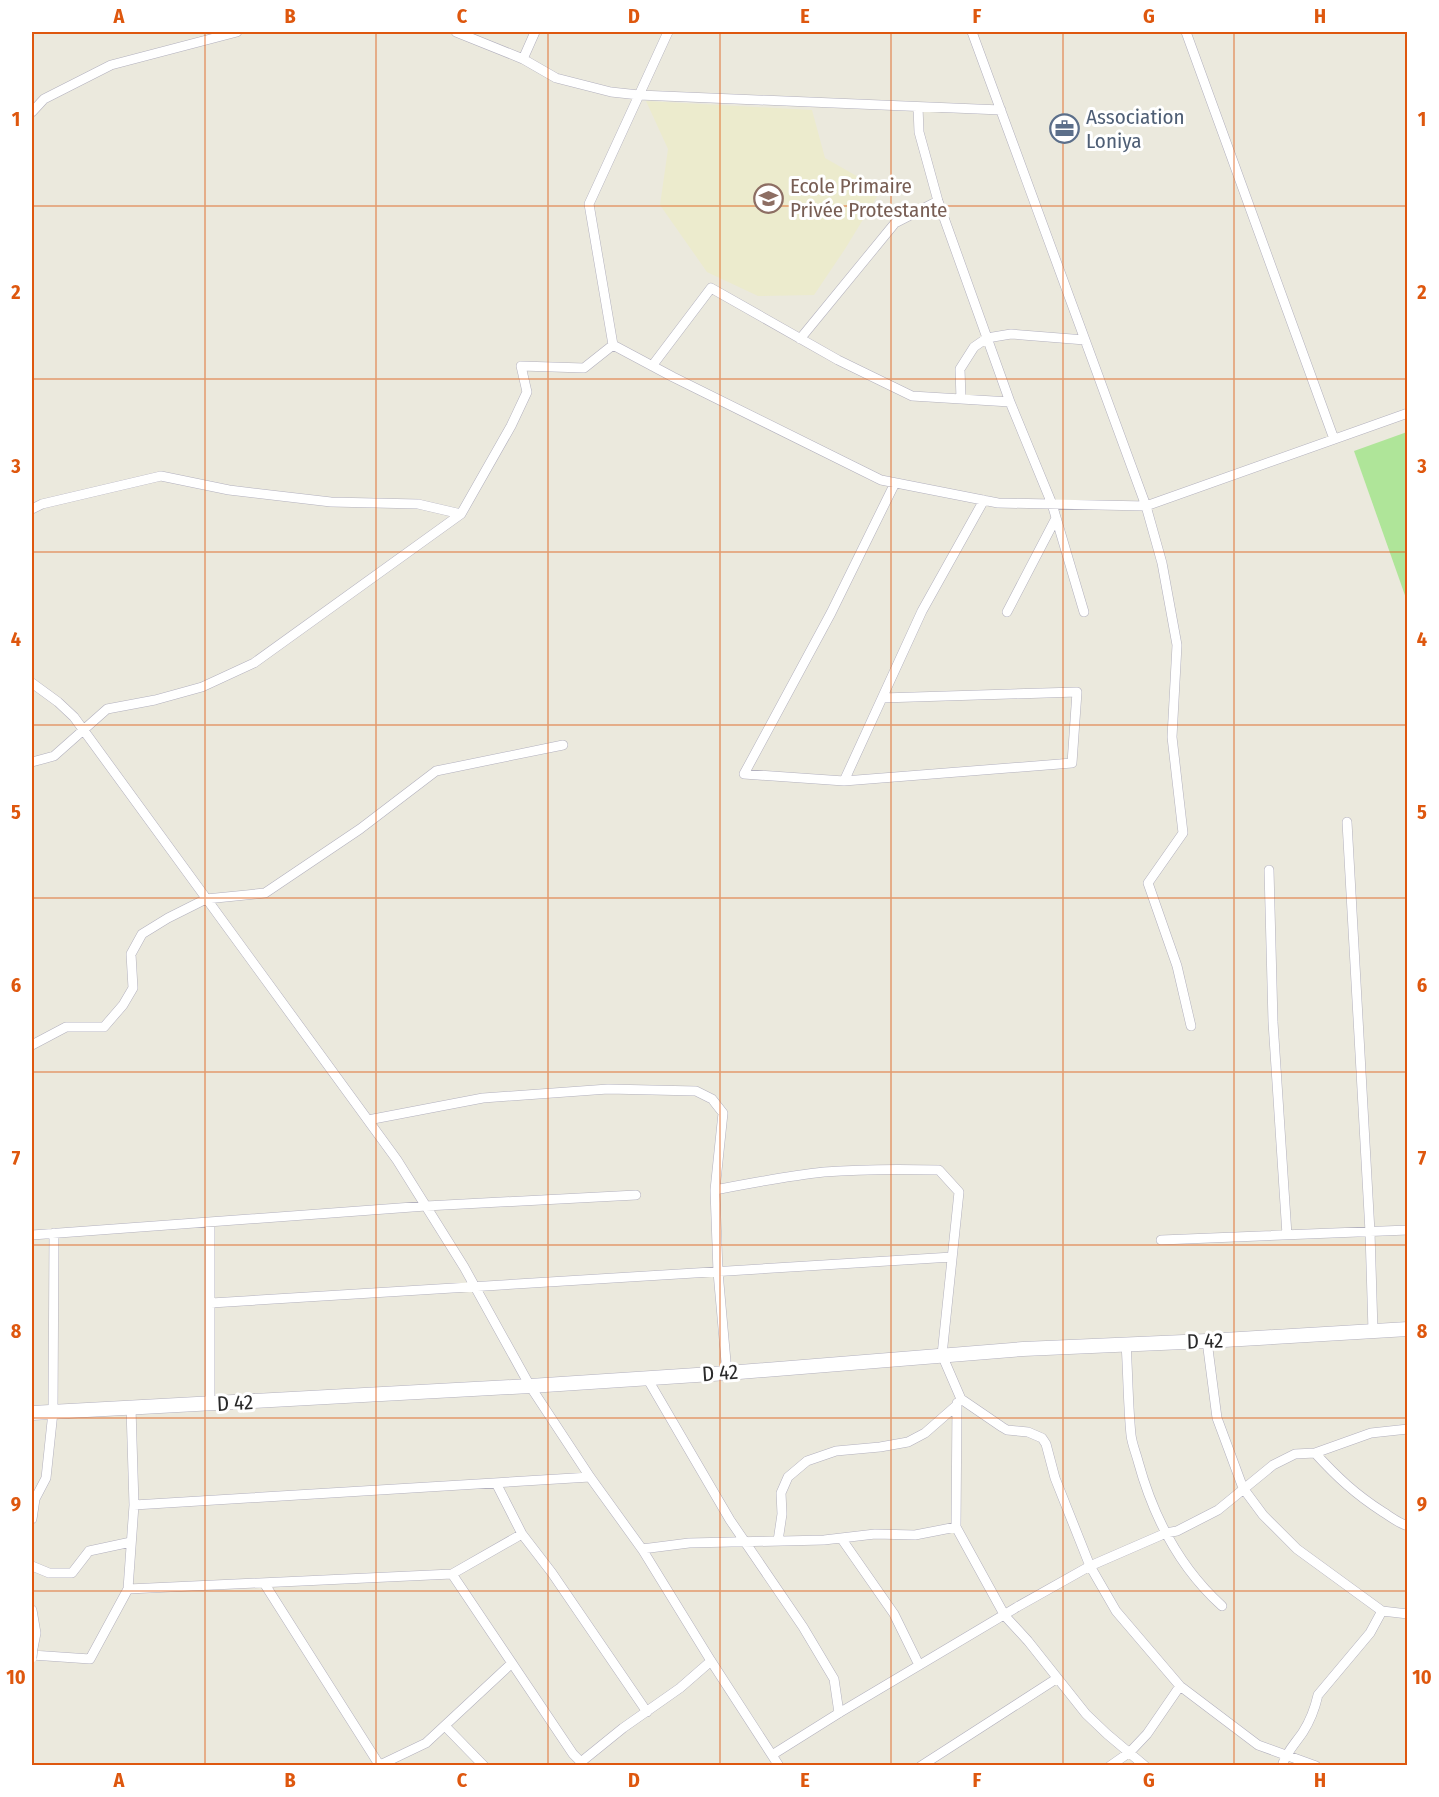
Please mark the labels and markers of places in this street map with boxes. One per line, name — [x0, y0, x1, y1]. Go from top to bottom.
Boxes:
place label: Association Loniya — [1086, 104, 1185, 154]
office icon: Association Loniya — [1049, 113, 1081, 145]
place label: Ecole Primaire Privée Protestante — [790, 173, 947, 223]
school or university icon: Ecole Primaire Privée Protestante — [753, 182, 785, 214]

